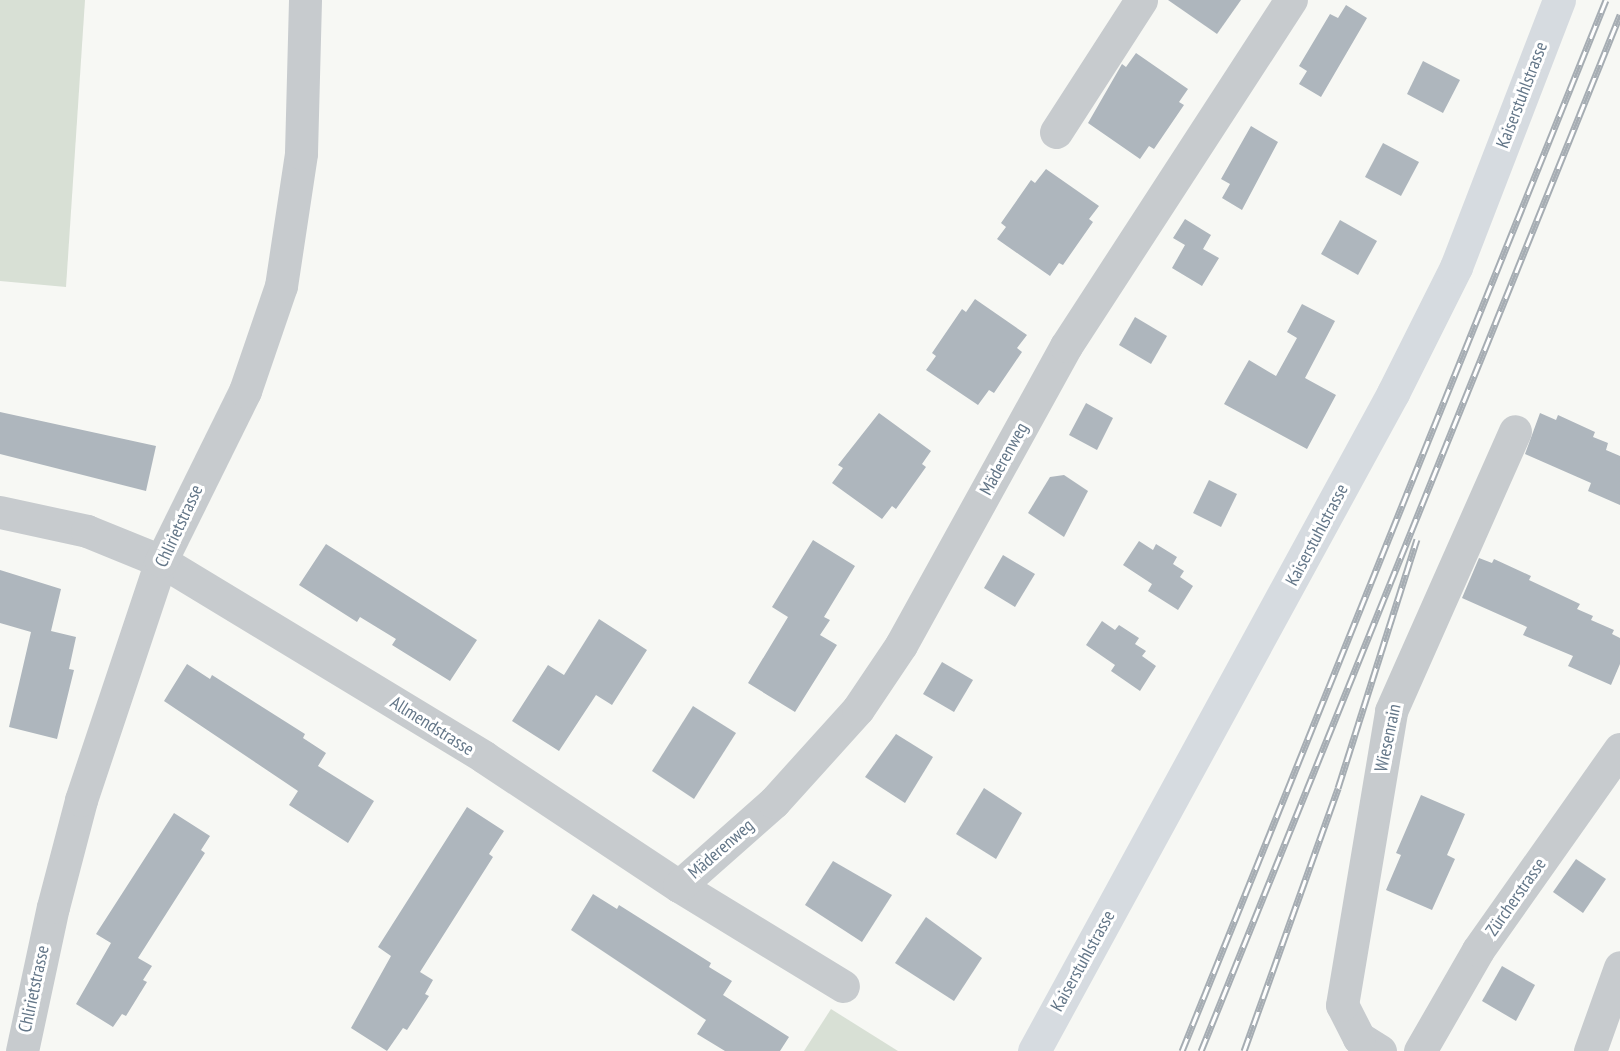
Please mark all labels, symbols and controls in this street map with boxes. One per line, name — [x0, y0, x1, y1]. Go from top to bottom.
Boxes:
street label: Kaiserstuhlstrasse — [1492, 39, 1552, 151]
street label: Mäderenweg — [975, 419, 1033, 499]
street label: Chlirietstrasse — [151, 481, 207, 571]
street label: Kaiserstuhlstrasse — [1281, 481, 1353, 589]
street label: Allmendstrasse — [386, 692, 478, 760]
street label: Wiesenrain — [1370, 702, 1406, 774]
street label: Mäderenweg — [684, 815, 758, 883]
street label: Zürcherstrasse — [1481, 854, 1551, 940]
street label: Kaiserstuhlstrasse — [1046, 907, 1120, 1015]
street label: Chlirietstrasse — [14, 944, 54, 1034]

